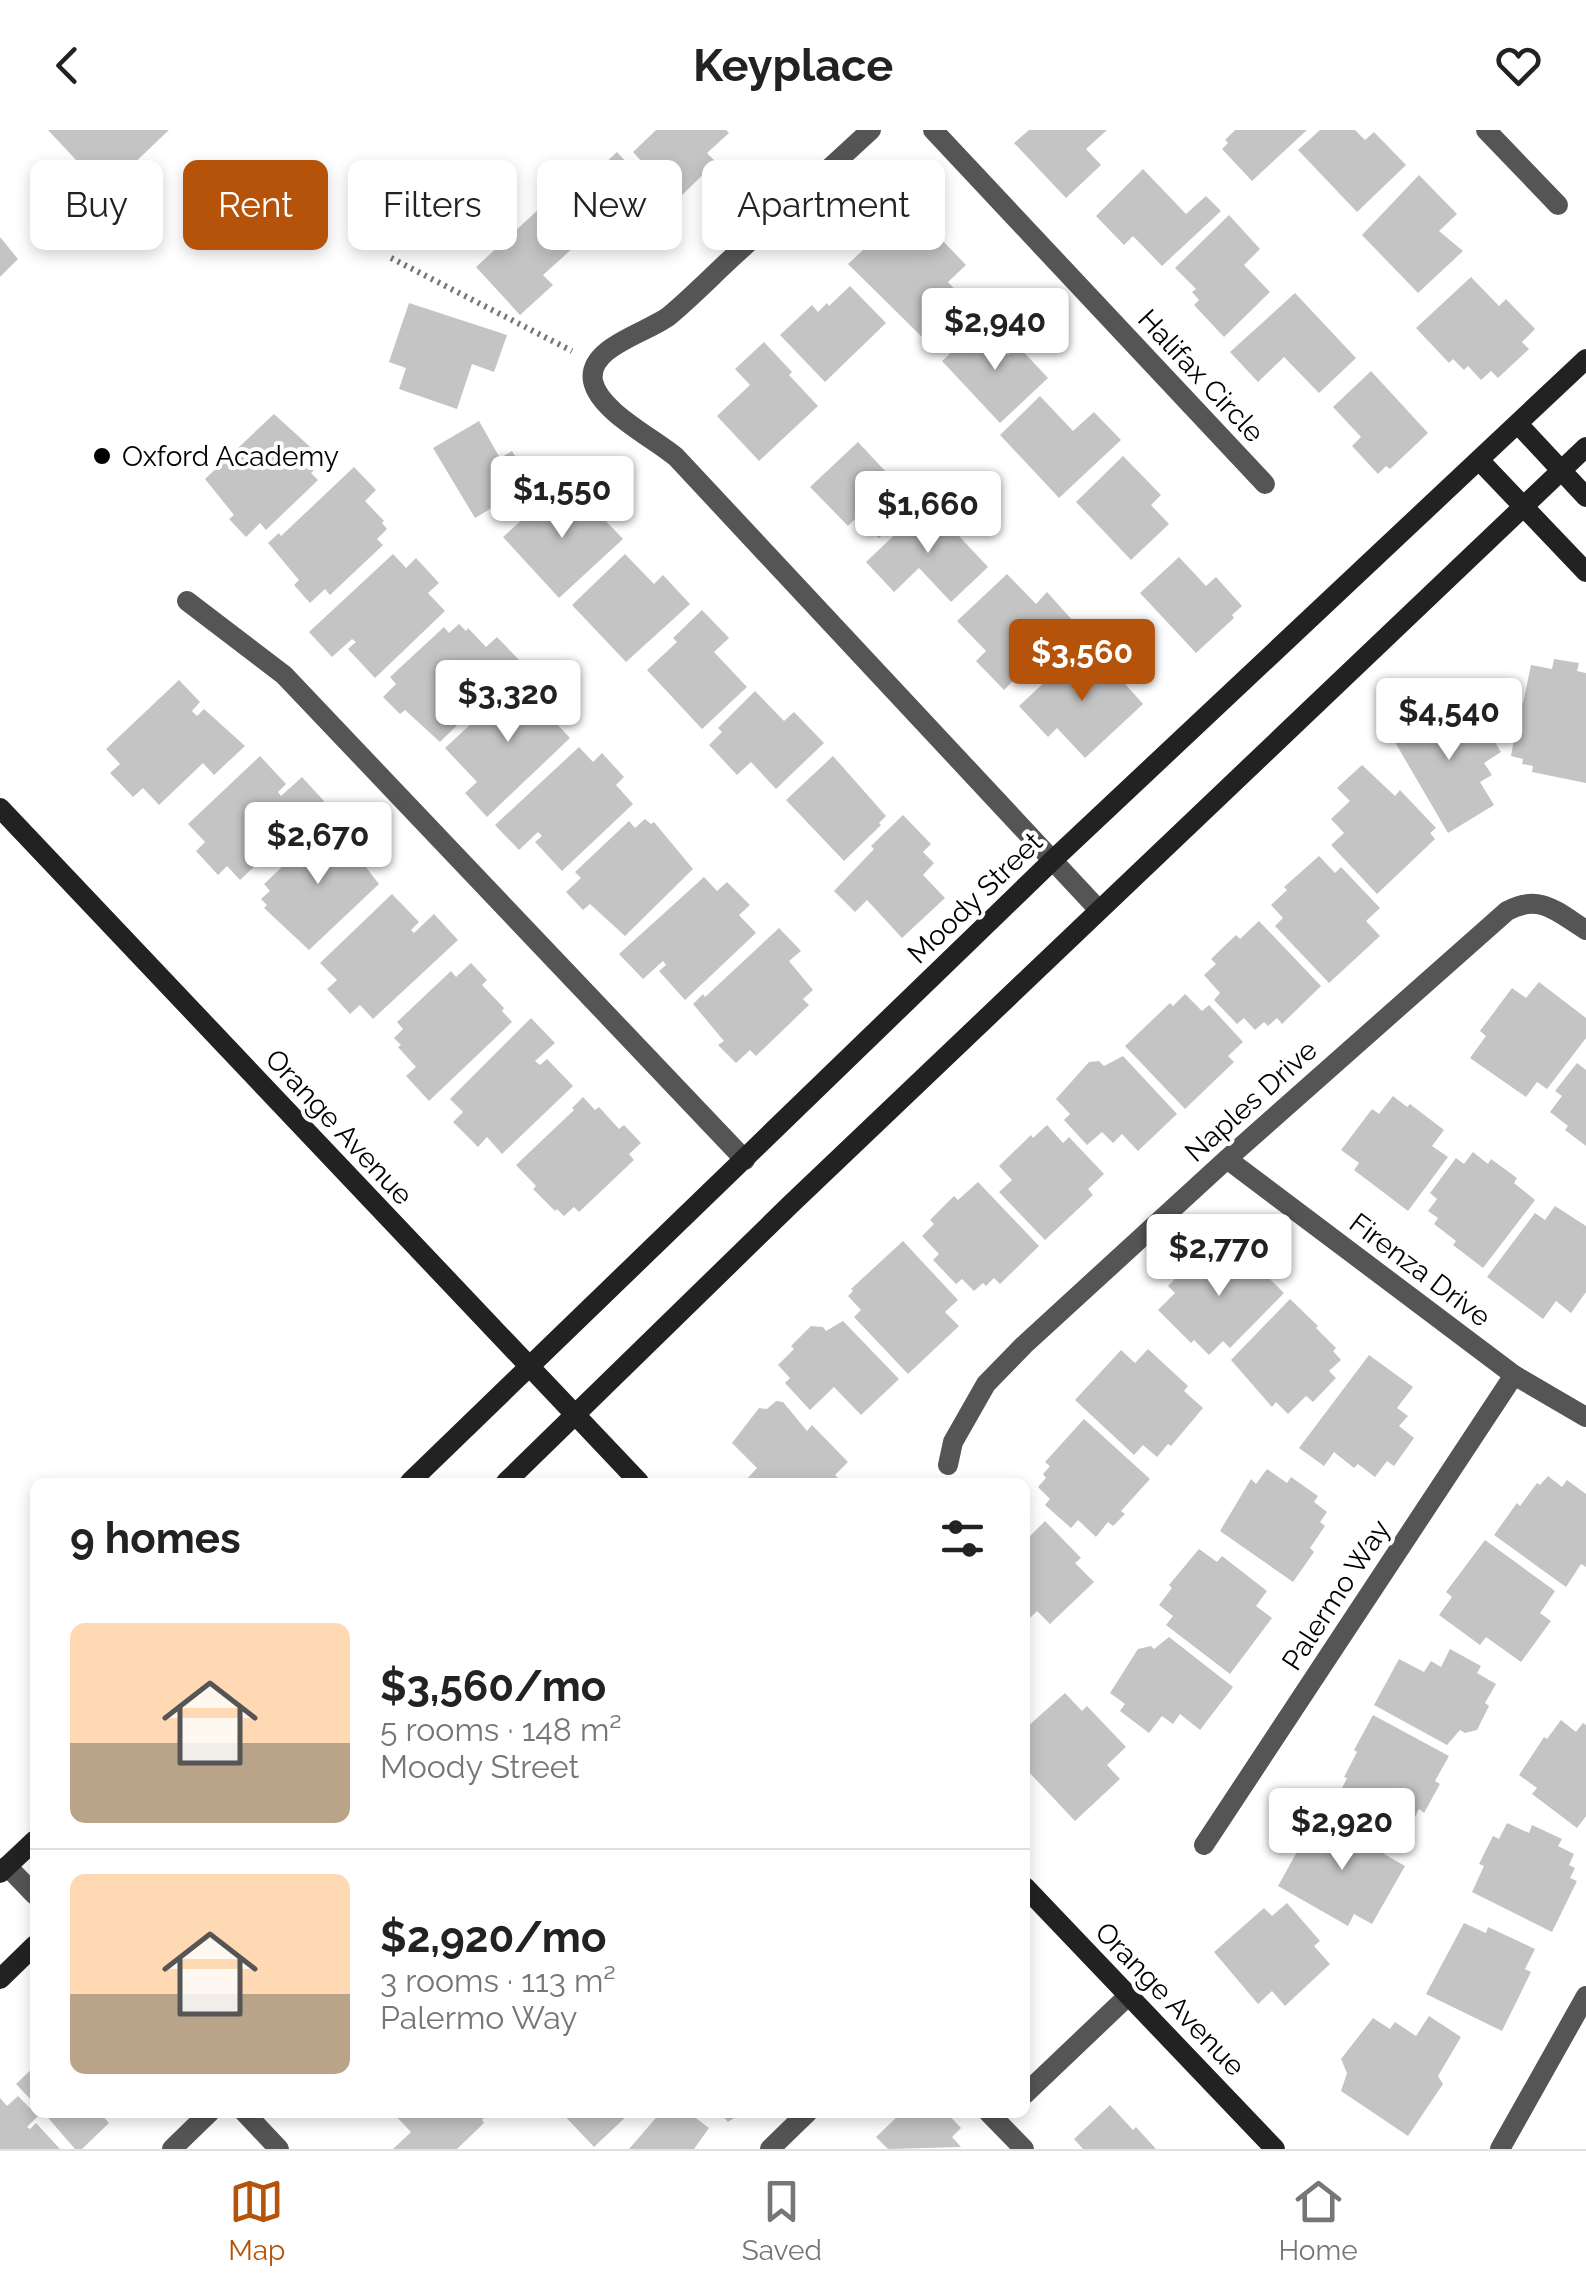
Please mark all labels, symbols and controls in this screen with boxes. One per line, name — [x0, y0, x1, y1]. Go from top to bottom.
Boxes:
icon: back — [40, 38, 95, 93]
icon: heart — [1491, 38, 1546, 93]
text: Keyplace — [693, 39, 893, 92]
chip: Buy — [30, 160, 163, 250]
chip: Rent — [183, 160, 328, 250]
chip: Filters — [348, 160, 517, 250]
chip: New — [537, 160, 682, 250]
chip: Apartment — [702, 160, 945, 250]
pin: $2,940 — [914, 288, 1076, 373]
text: $2,940 — [944, 302, 1046, 339]
street label: Halifax Circle — [1131, 303, 1271, 449]
place label: Oxford Academy — [122, 440, 339, 473]
marker: Oxford Academy — [91, 445, 113, 467]
pin: $1,550 — [481, 456, 643, 541]
text: $1,550 — [513, 470, 611, 507]
pin: $1,660 — [847, 471, 1009, 556]
text: $1,660 — [877, 485, 979, 522]
pin: $3,560 — [1001, 619, 1163, 704]
text: $3,560 — [1031, 633, 1133, 670]
pin: $3,320 — [427, 660, 589, 745]
text: $3,320 — [458, 674, 558, 711]
pin: $4,540 — [1368, 678, 1530, 763]
text: $4,540 — [1398, 692, 1500, 729]
pin: $2,670 — [237, 802, 399, 887]
text: $2,670 — [267, 816, 369, 853]
street label: Moody Street — [901, 825, 1050, 970]
street label: Naples Drive — [1178, 1033, 1324, 1169]
street label: Orange Avenue — [259, 1042, 419, 1212]
street label: Firenza Drive — [1343, 1206, 1497, 1334]
pin: $2,770 — [1138, 1214, 1300, 1299]
text: $2,770 — [1169, 1228, 1269, 1265]
icon: filters — [935, 1511, 990, 1566]
text: 9 homes — [70, 1514, 241, 1563]
street label: Palermo Way — [1275, 1514, 1397, 1676]
text: $3,560/mo — [380, 1662, 606, 1711]
icon: home — [150, 1663, 270, 1783]
text: 5 rooms · 148 m² — [380, 1711, 622, 1748]
text: Moody Street — [380, 1748, 579, 1785]
pin: $2,920 — [1261, 1788, 1423, 1873]
text: $2,920 — [1291, 1802, 1393, 1839]
text: $2,920/mo — [380, 1913, 606, 1962]
icon: home — [150, 1914, 270, 2034]
street label: Orange Avenue — [1088, 1915, 1252, 2083]
text: 3 rooms · 113 m² — [380, 1962, 616, 1999]
text: Palermo Way — [380, 1999, 577, 2036]
tab: Map — [228, 2174, 285, 2267]
tab: Saved — [742, 2174, 822, 2267]
tab: Home — [1278, 2174, 1358, 2267]

